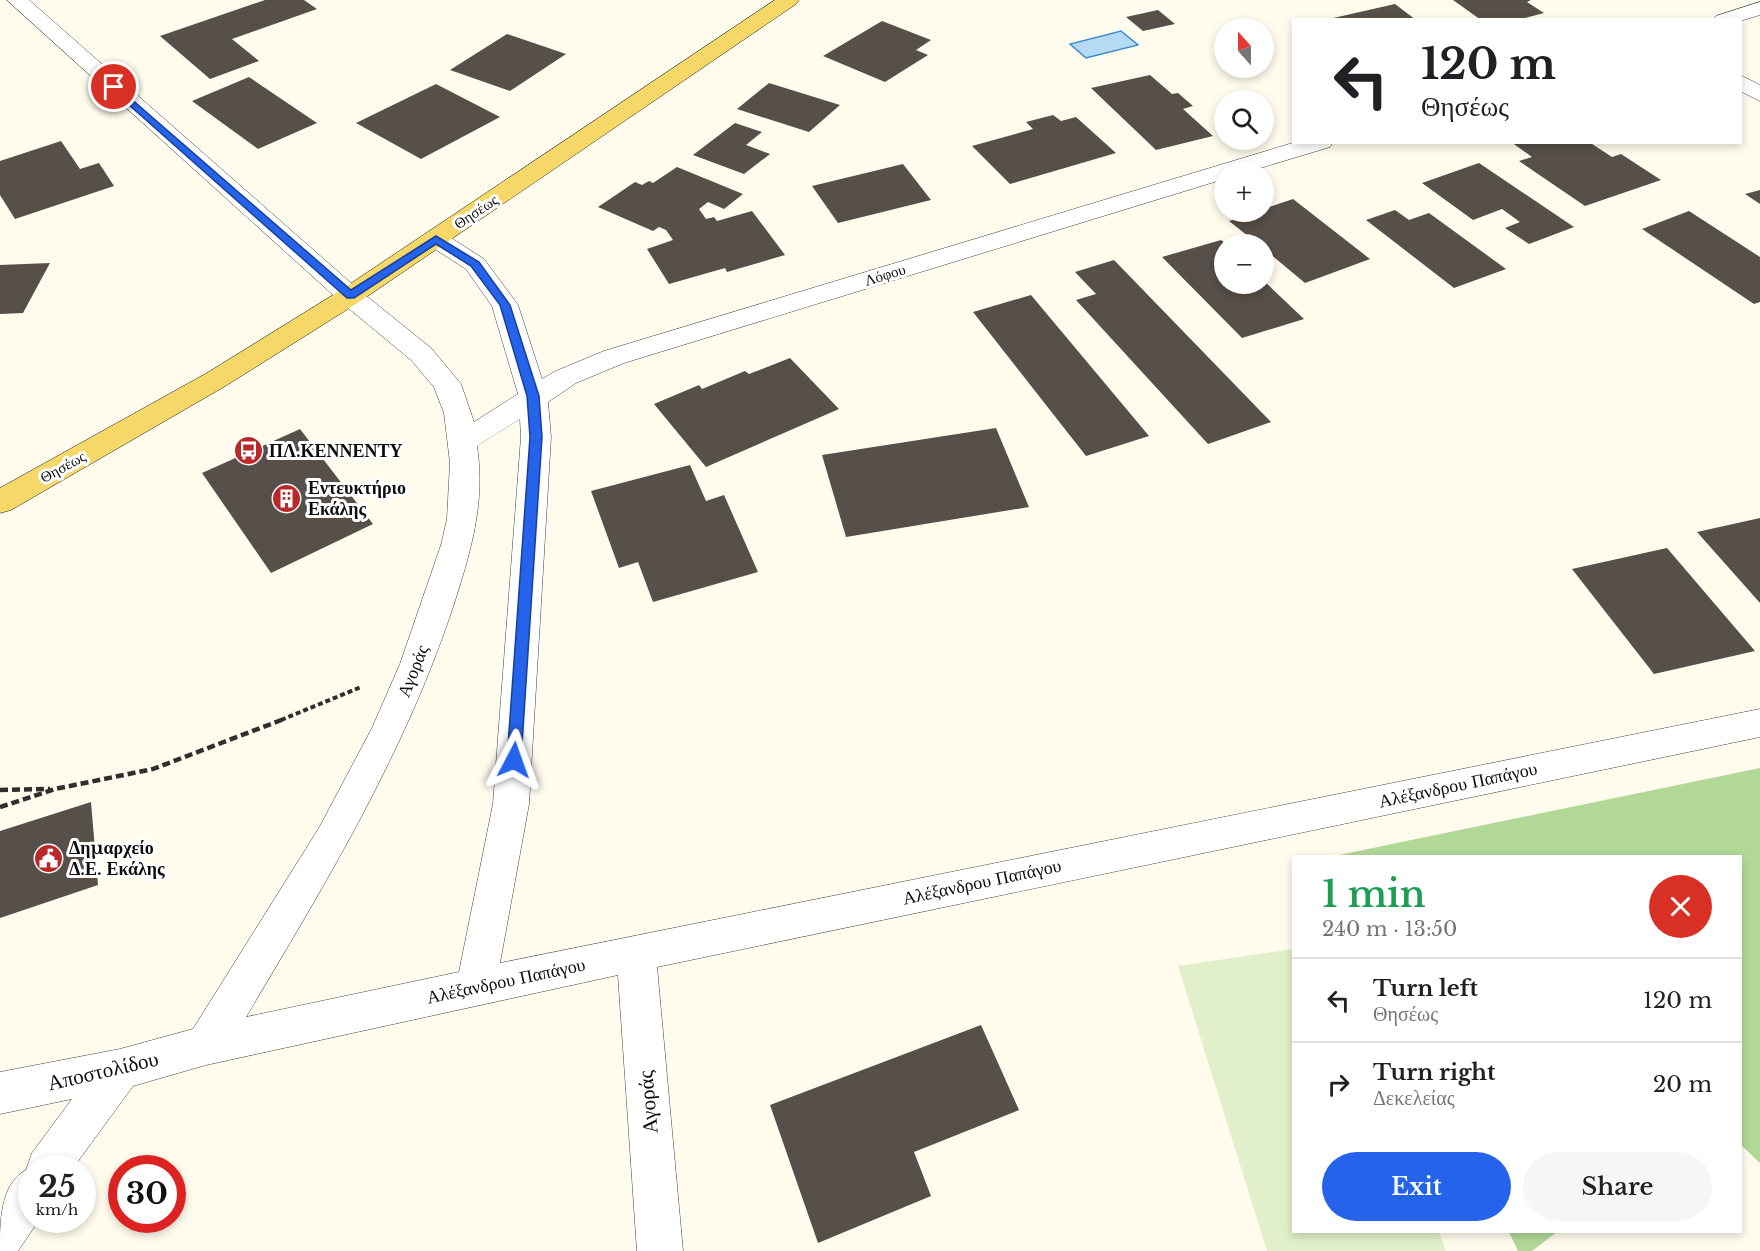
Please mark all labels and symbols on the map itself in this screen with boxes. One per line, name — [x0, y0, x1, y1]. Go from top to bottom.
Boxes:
north arrow — [1214, 18, 1274, 78]
pin — [88, 61, 139, 112]
street label: Θησέως — [450, 190, 501, 233]
street label: Λόφου — [862, 259, 908, 290]
bus stop icon: ΠΛ.ΚΕΝΝΕΝΤΥ — [232, 435, 264, 467]
place label: ΠΛ.ΚΕΝΝΕΝΤΥ — [269, 440, 403, 462]
street label: Θησέως — [37, 446, 89, 487]
place label: Εντευκτήριο Εκάλης — [308, 477, 406, 520]
building icon: Εντευκτήριο Εκάλης — [271, 482, 303, 514]
street label: Αγοράς — [393, 642, 433, 700]
position arrow — [482, 728, 546, 792]
street label: Αλέξανδρου Παπάγου — [1377, 757, 1539, 813]
place label: Δημαρχείο Δ.Ε. Εκάλης — [69, 837, 165, 880]
public building icon: Δημαρχείο Δ.Ε. Εκάλης — [32, 842, 64, 874]
street label: Αλέξανδρου Παπάγου — [901, 854, 1063, 910]
street label: Αλέξανδρου Παπάγου — [425, 953, 587, 1009]
street label: Αποστολίδου — [45, 1046, 161, 1096]
street label: Αγοράς — [632, 1069, 664, 1135]
speed limit sign: 30 — [108, 1155, 186, 1233]

